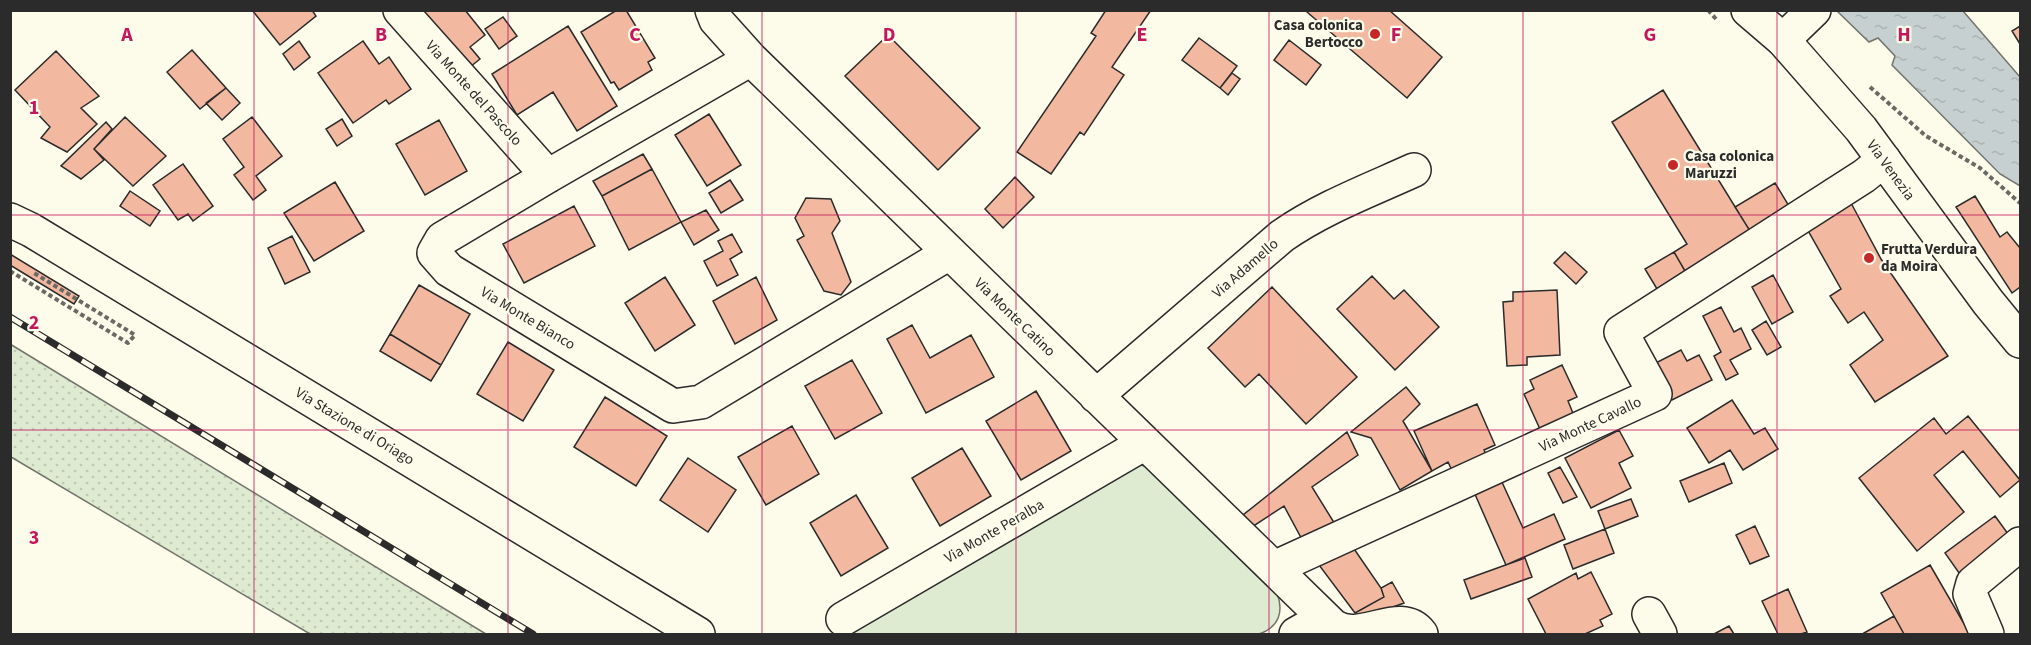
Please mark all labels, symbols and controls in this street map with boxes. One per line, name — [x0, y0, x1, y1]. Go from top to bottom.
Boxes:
place label: Casa colonica Bertocco — [1274, 15, 1363, 53]
text: A — [120, 21, 133, 49]
text: B — [375, 21, 387, 49]
text: C — [629, 21, 641, 49]
text: D — [883, 21, 895, 49]
text: E — [1137, 21, 1147, 49]
text: F — [1391, 21, 1401, 49]
text: G — [1644, 21, 1656, 49]
text: H — [1897, 21, 1911, 49]
marker: Casa colonica Bertocco — [1368, 27, 1382, 41]
street label: Via Monte del Pascolo — [421, 36, 527, 151]
text: 1 — [29, 94, 39, 122]
street label: Via Venezia — [1861, 136, 1920, 205]
place label: Casa colonica Maruzzi — [1685, 146, 1774, 184]
marker: Casa colonica Maruzzi — [1666, 158, 1680, 172]
street label: Via Adamello — [1208, 234, 1283, 303]
place label: Frutta Verdura da Moira — [1881, 239, 1977, 277]
marker: Frutta Verdura da Moira — [1862, 251, 1876, 265]
street label: Via Monte Catino — [969, 273, 1060, 362]
street label: Via Monte Bianco — [476, 282, 579, 355]
text: 2 — [29, 309, 39, 337]
street label: Via Stazione di Oriago — [291, 382, 418, 470]
street label: Via Monte Cavallo — [1536, 392, 1645, 457]
street label: Via Monte Peralba — [941, 494, 1048, 569]
text: 3 — [29, 524, 39, 552]

